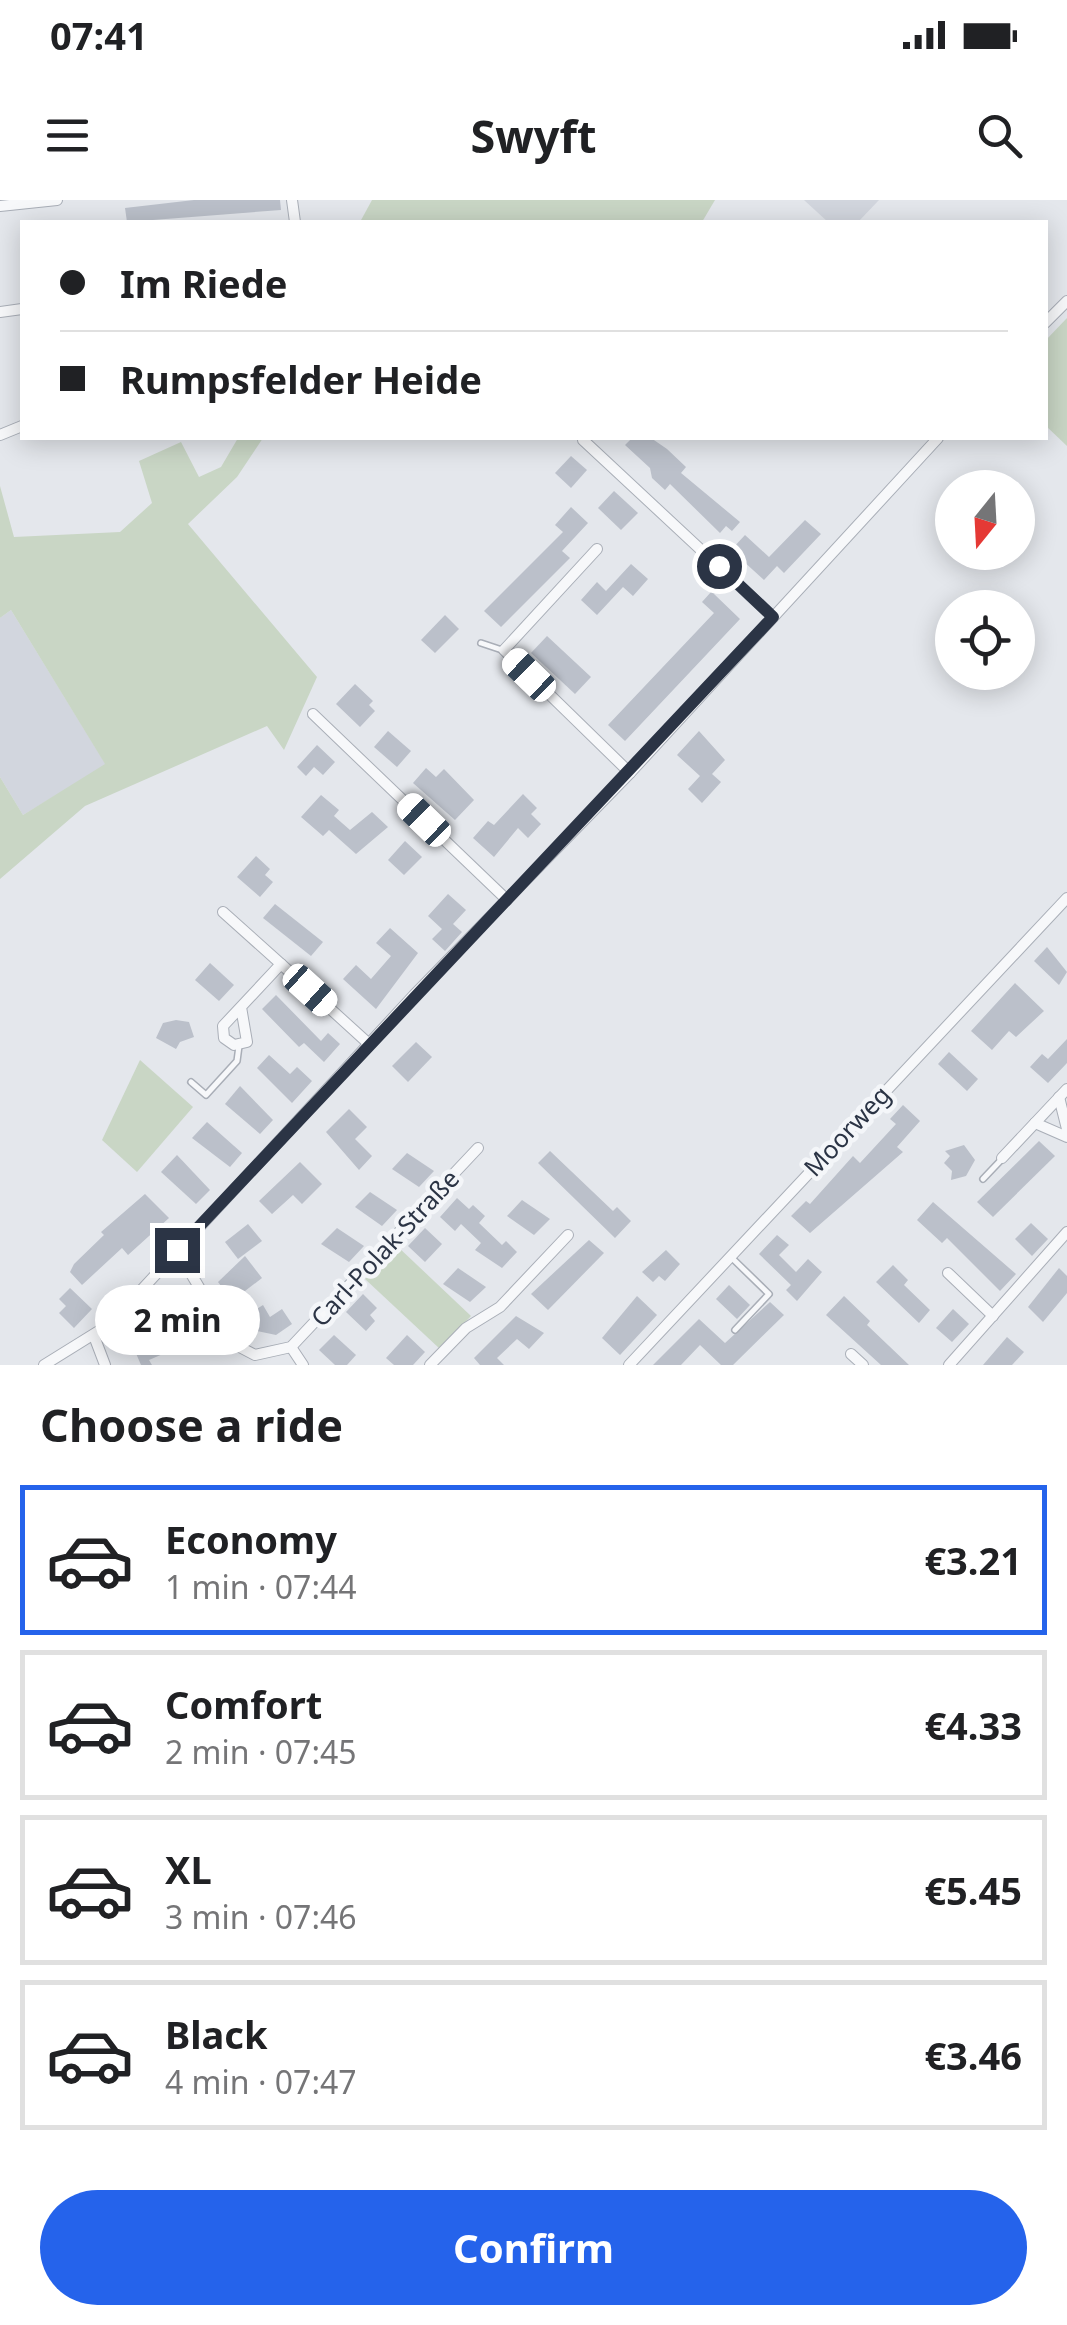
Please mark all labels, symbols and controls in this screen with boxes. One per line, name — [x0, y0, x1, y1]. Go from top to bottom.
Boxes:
text: 07:41 — [50, 9, 148, 61]
text: Swyft — [471, 105, 596, 166]
icon: menu — [40, 108, 95, 163]
icon: search — [972, 108, 1027, 163]
text: Im Riede — [120, 257, 287, 309]
text: Rumpsfelder Heide — [120, 353, 482, 405]
north arrow — [935, 470, 1035, 570]
map controls — [935, 470, 1035, 690]
route start — [697, 544, 742, 589]
button: locate — [935, 590, 1035, 690]
car — [497, 643, 561, 707]
car — [392, 788, 456, 852]
car — [278, 959, 342, 1021]
street label: Moorweg — [796, 1078, 897, 1183]
street label: Carl-Polak-Straße — [303, 1161, 466, 1333]
route end — [155, 1228, 200, 1273]
callout: 2 min — [94, 1285, 260, 1355]
text: 2 min — [133, 1298, 222, 1341]
text: Choose a ride — [40, 1394, 343, 1455]
text: Economy — [165, 1513, 337, 1565]
icon: car — [45, 1515, 135, 1605]
text: €3.21 — [924, 1534, 1022, 1586]
text: 1 min · 07:44 — [165, 1565, 357, 1608]
text: Comfort — [165, 1678, 322, 1730]
icon: car — [45, 1680, 135, 1770]
text: €4.33 — [924, 1699, 1022, 1751]
text: 2 min · 07:45 — [165, 1730, 357, 1773]
text: XL — [165, 1843, 212, 1895]
icon: car — [45, 1845, 135, 1935]
text: €5.45 — [924, 1864, 1022, 1916]
text: 3 min · 07:46 — [165, 1895, 357, 1938]
text: Black — [165, 2008, 268, 2060]
icon: car — [45, 2010, 135, 2100]
text: €3.46 — [924, 2029, 1022, 2081]
text: 4 min · 07:47 — [165, 2060, 357, 2103]
button: Confirm — [40, 2190, 1027, 2305]

